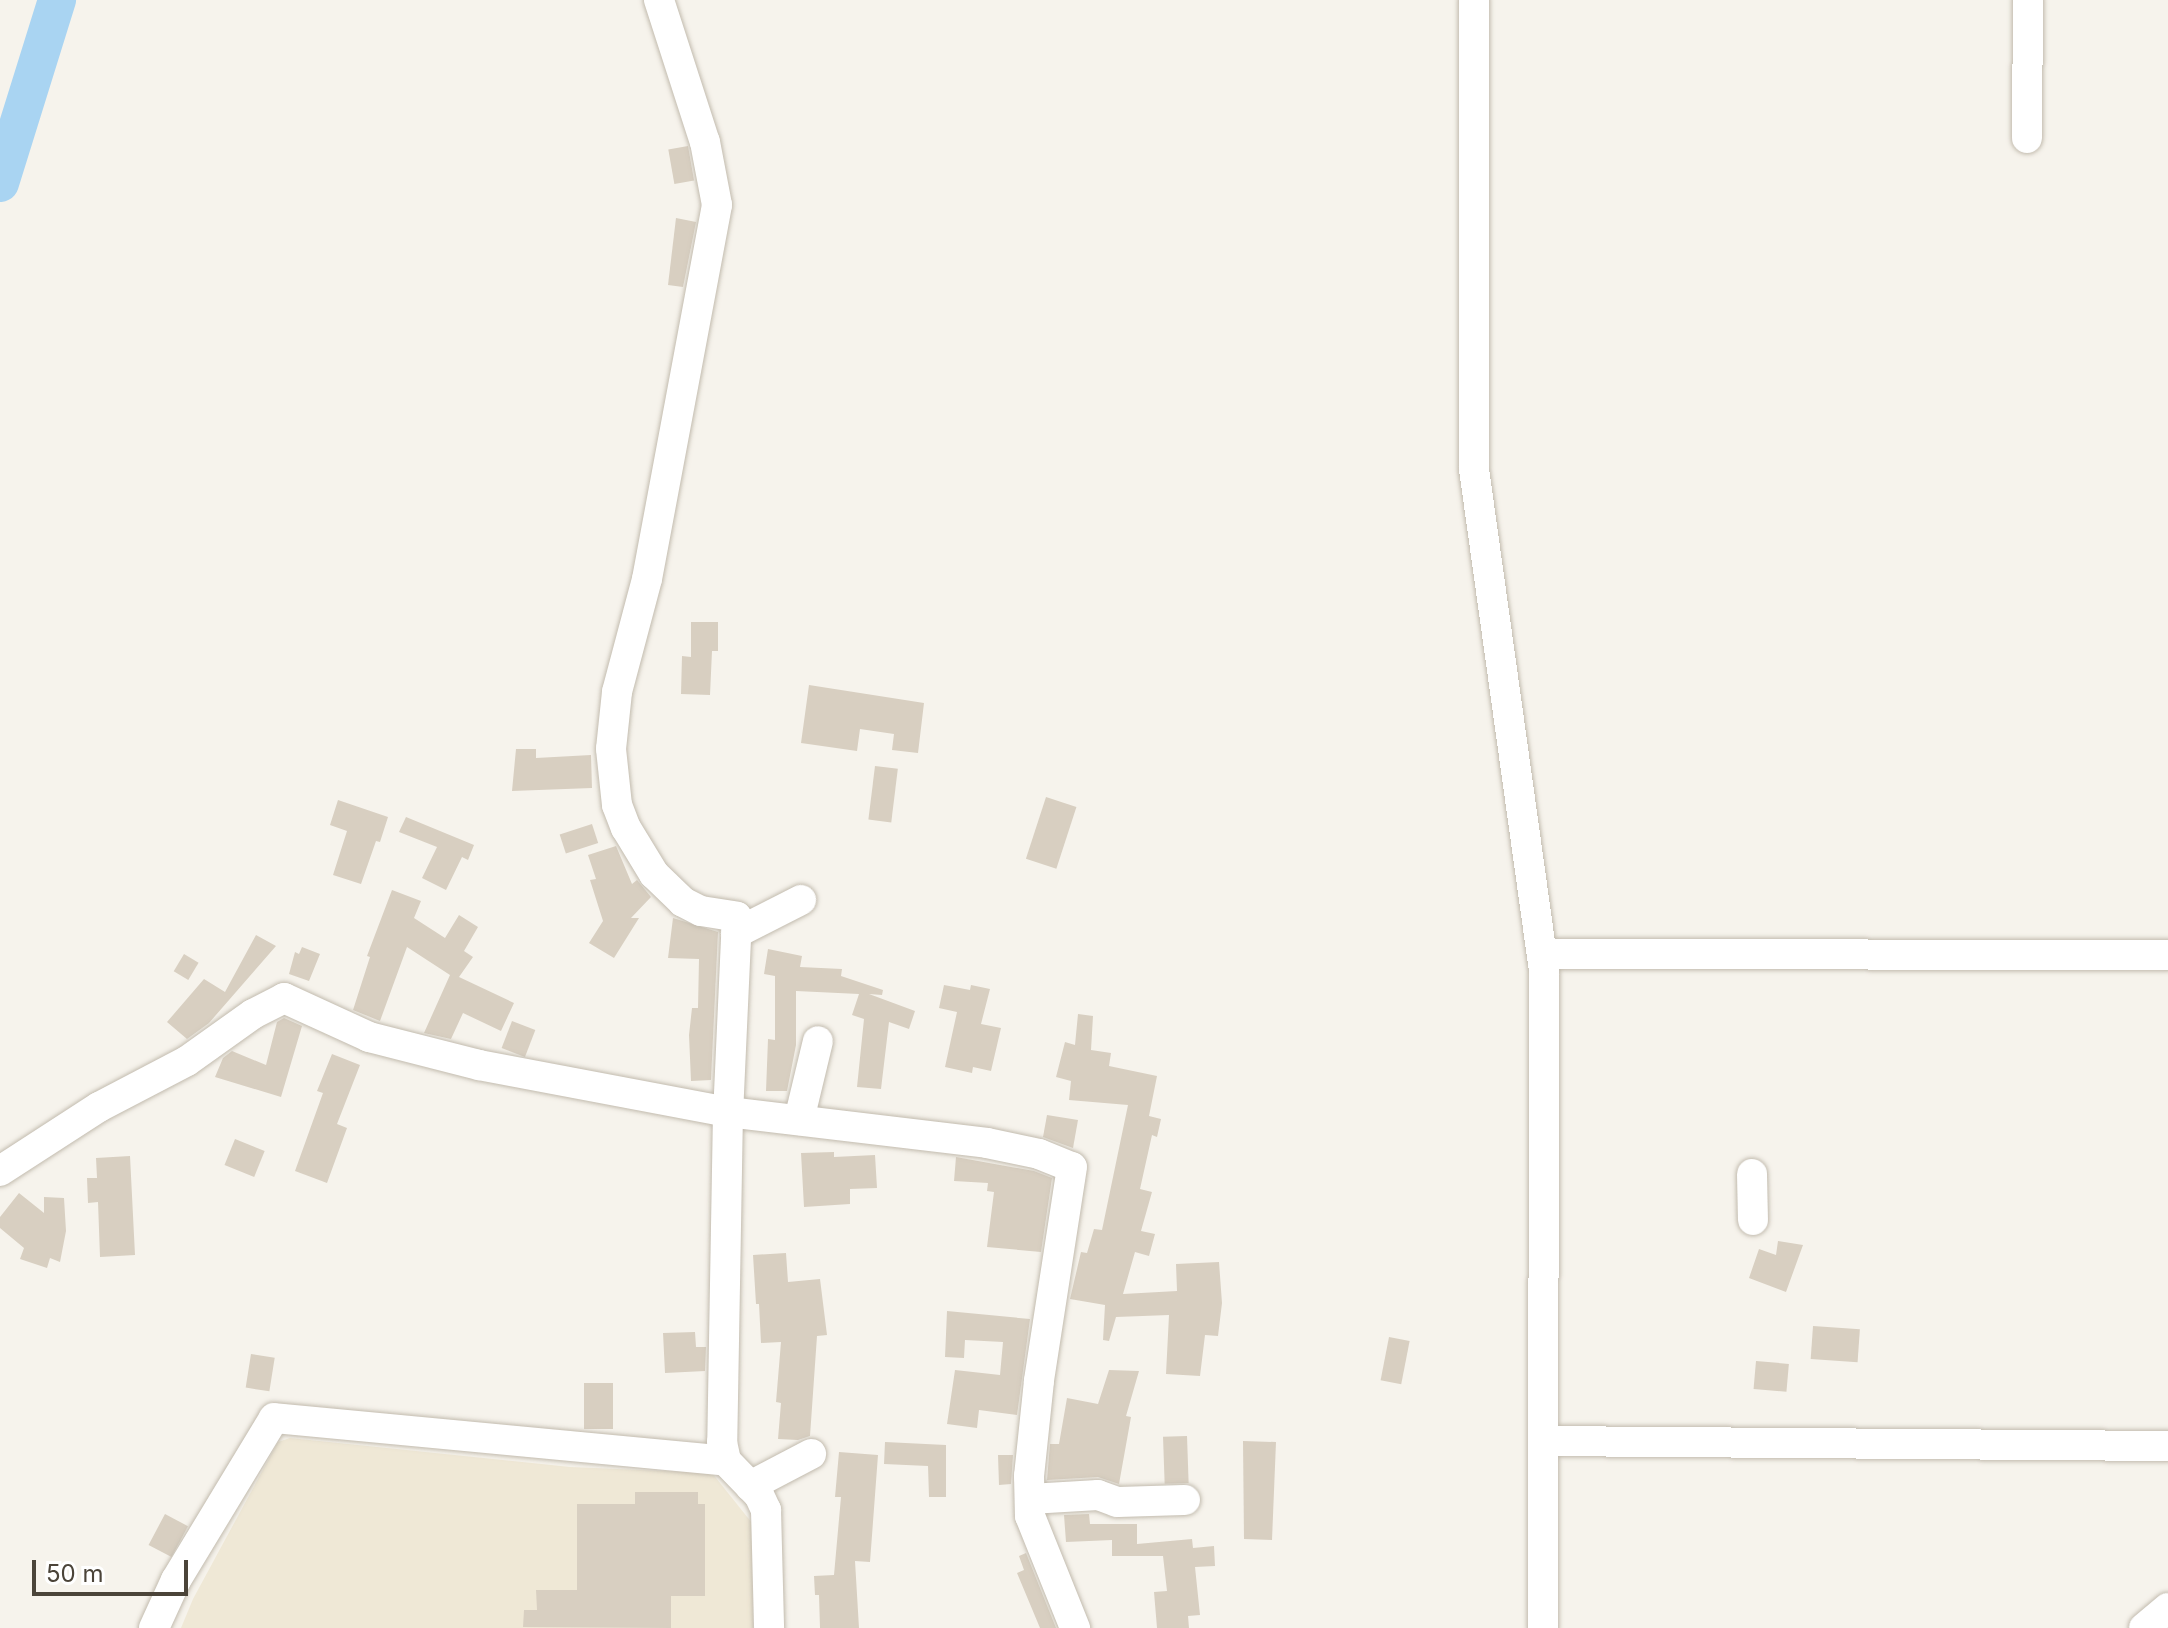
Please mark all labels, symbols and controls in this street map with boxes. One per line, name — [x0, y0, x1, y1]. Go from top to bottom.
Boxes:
scale bar — [36, 1544, 192, 1594]
text: 50 m — [46, 1559, 104, 1588]

